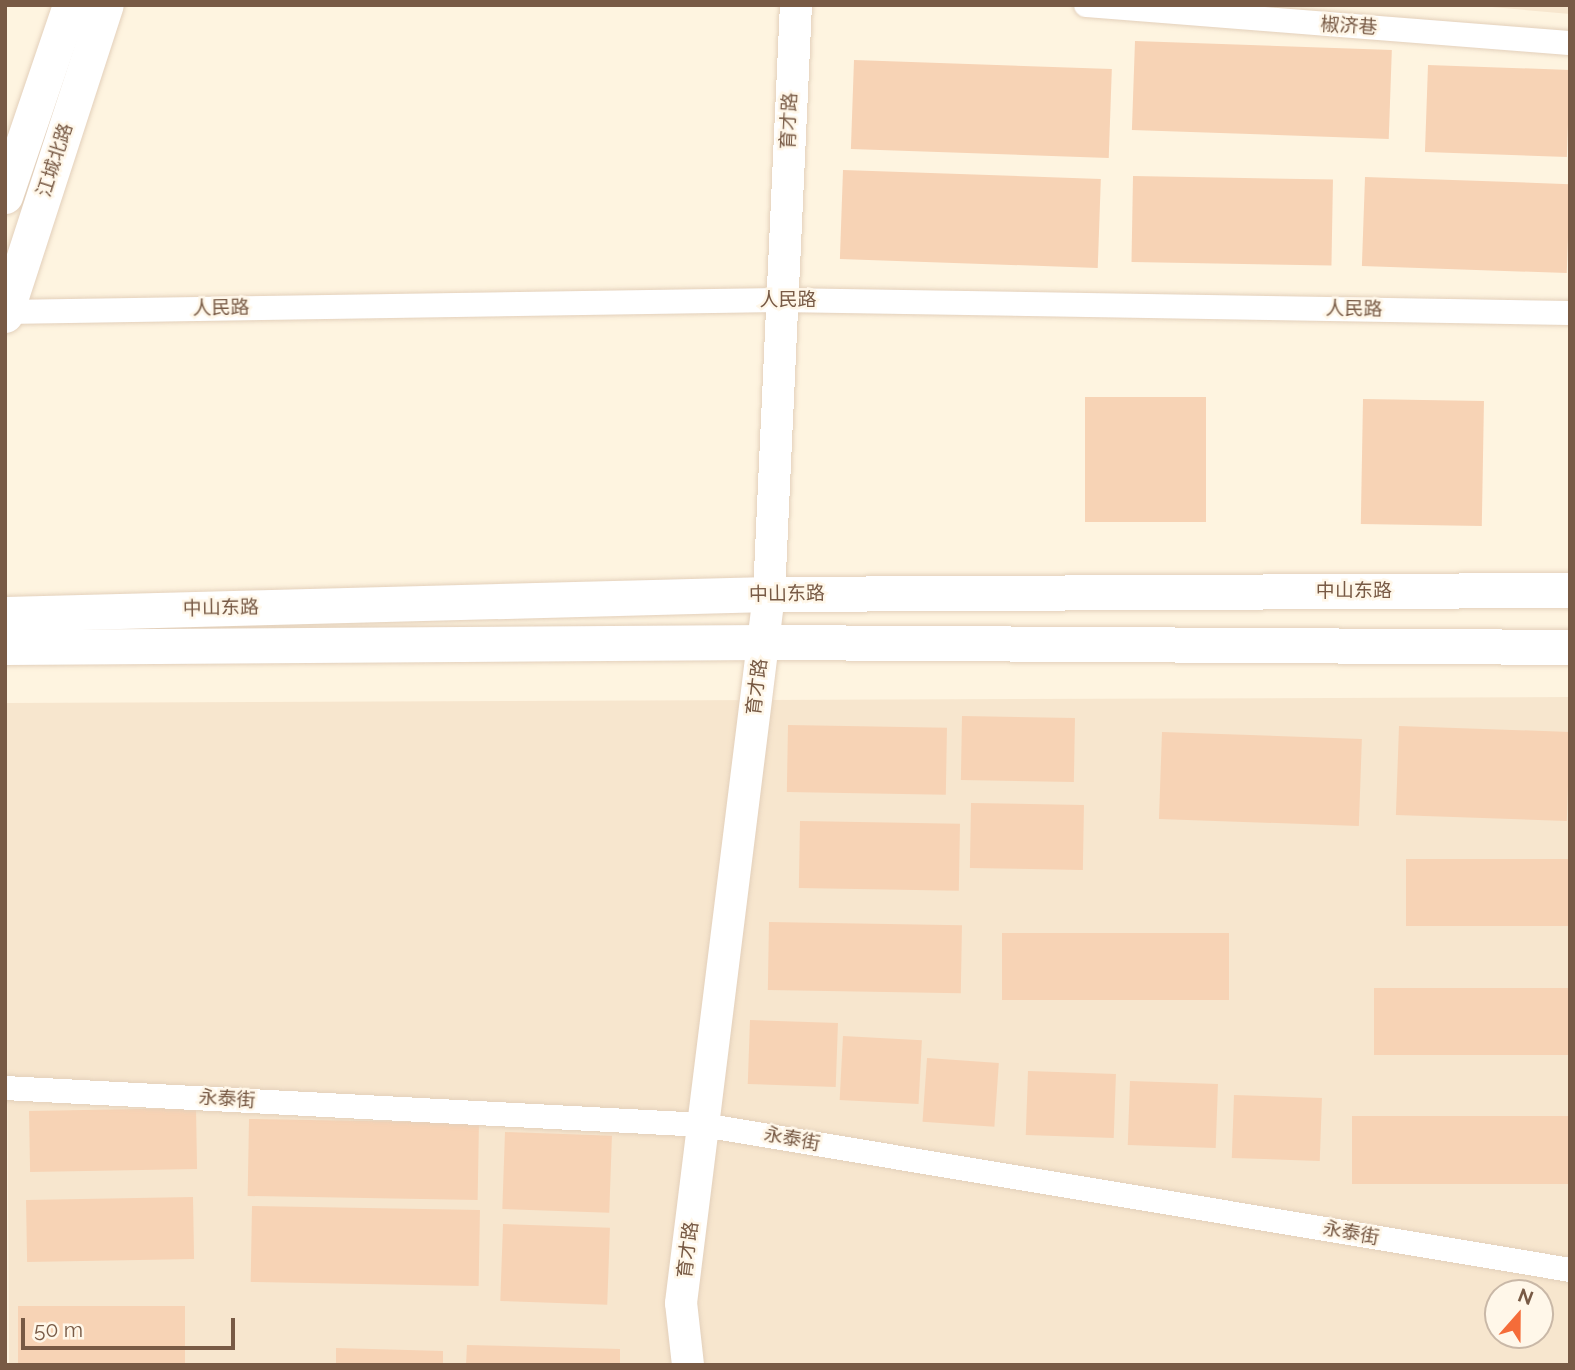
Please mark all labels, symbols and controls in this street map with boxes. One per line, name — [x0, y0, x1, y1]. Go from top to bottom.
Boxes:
street label: 椒济巷 — [1320, 13, 1378, 39]
street label: 育才路 — [776, 92, 802, 150]
street label: 江城北路 — [32, 120, 78, 200]
street label: 人民路 — [760, 289, 816, 311]
street label: 人民路 — [192, 296, 250, 320]
street label: 人民路 — [1325, 297, 1383, 321]
street label: 中山东路 — [1316, 580, 1392, 602]
street label: 中山东路 — [749, 582, 825, 606]
street label: 中山东路 — [183, 596, 259, 620]
street label: 育才路 — [742, 657, 772, 717]
street label: 永泰街 — [198, 1086, 256, 1112]
street label: 永泰街 — [762, 1123, 822, 1155]
street label: 永泰街 — [1321, 1217, 1381, 1249]
street label: 育才路 — [673, 1220, 703, 1280]
north arrow — [1484, 1279, 1554, 1349]
text: N — [1515, 1283, 1537, 1309]
scale bar — [24, 1304, 238, 1348]
text: 50 m — [34, 1317, 83, 1342]

